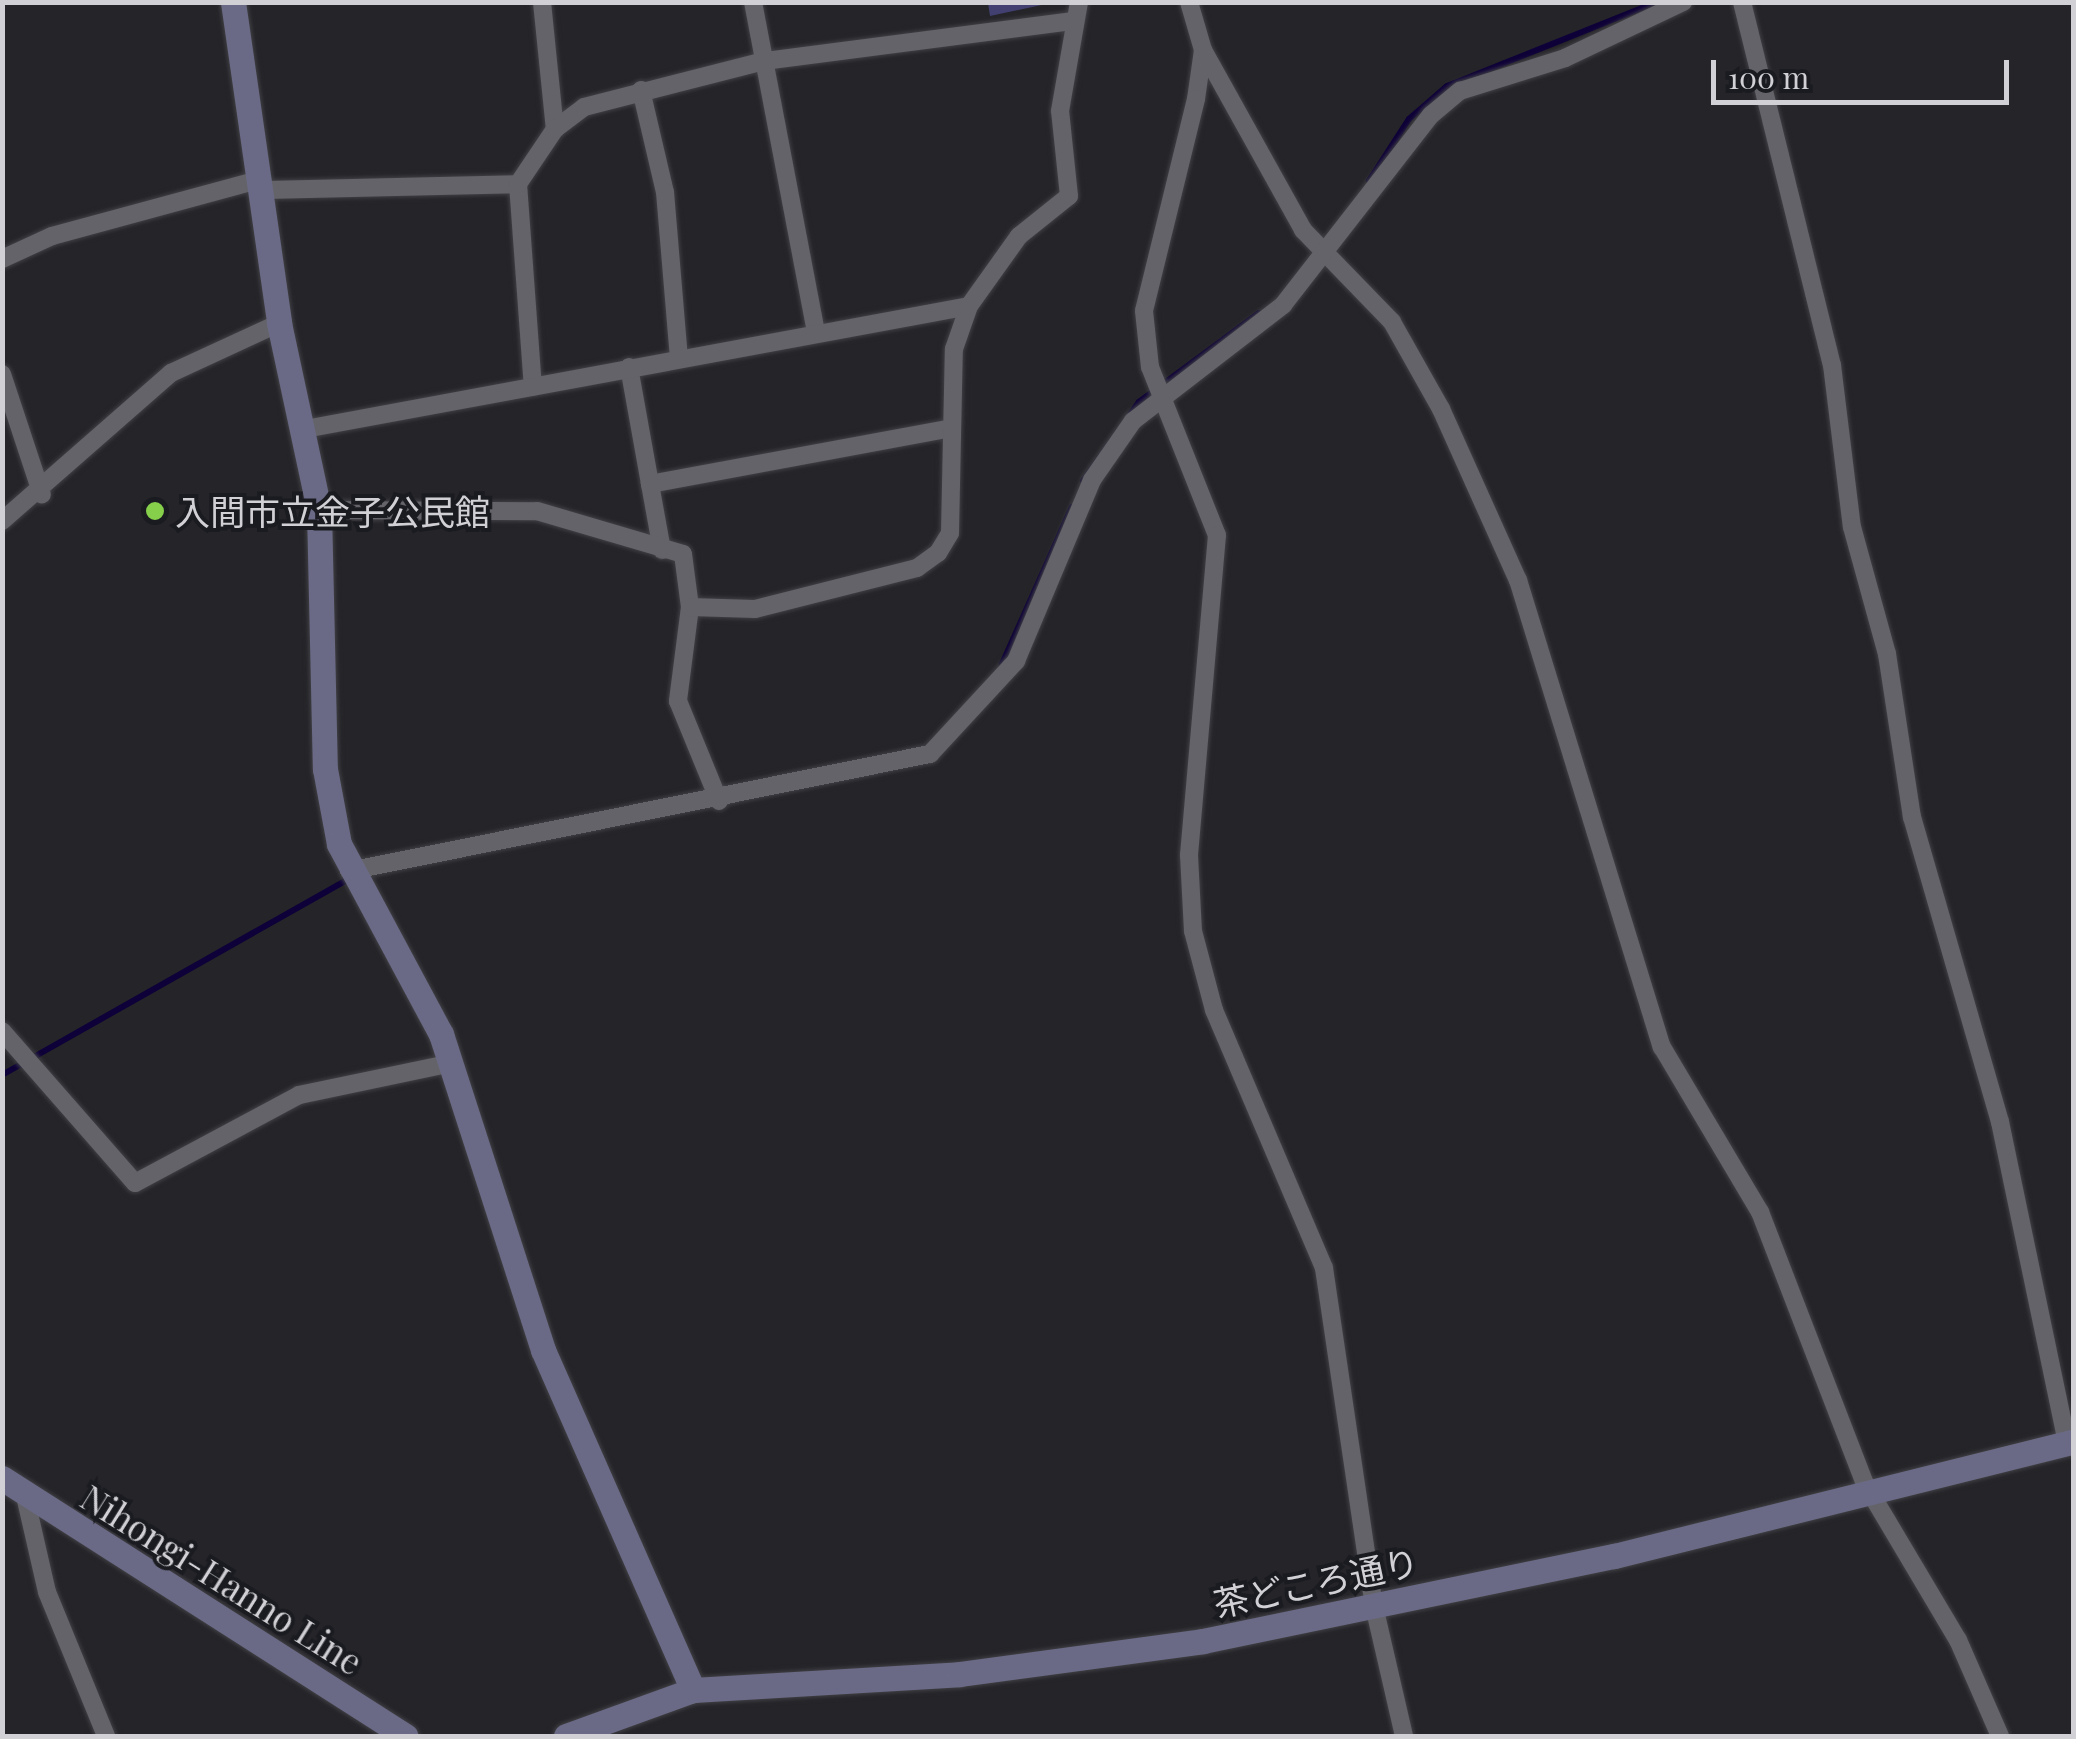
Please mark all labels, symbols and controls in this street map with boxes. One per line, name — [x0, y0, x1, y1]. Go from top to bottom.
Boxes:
scale bar — [1716, 40, 2014, 102]
text: 100 m — [1728, 57, 1809, 97]
place label: 入間市立金子公民館 — [175, 490, 490, 532]
marker: 入間市立金子公民館 — [144, 500, 166, 522]
street label: Nihongi-Hanno Line — [74, 1476, 370, 1682]
street label: 茶どころ通り — [1209, 1540, 1423, 1624]

